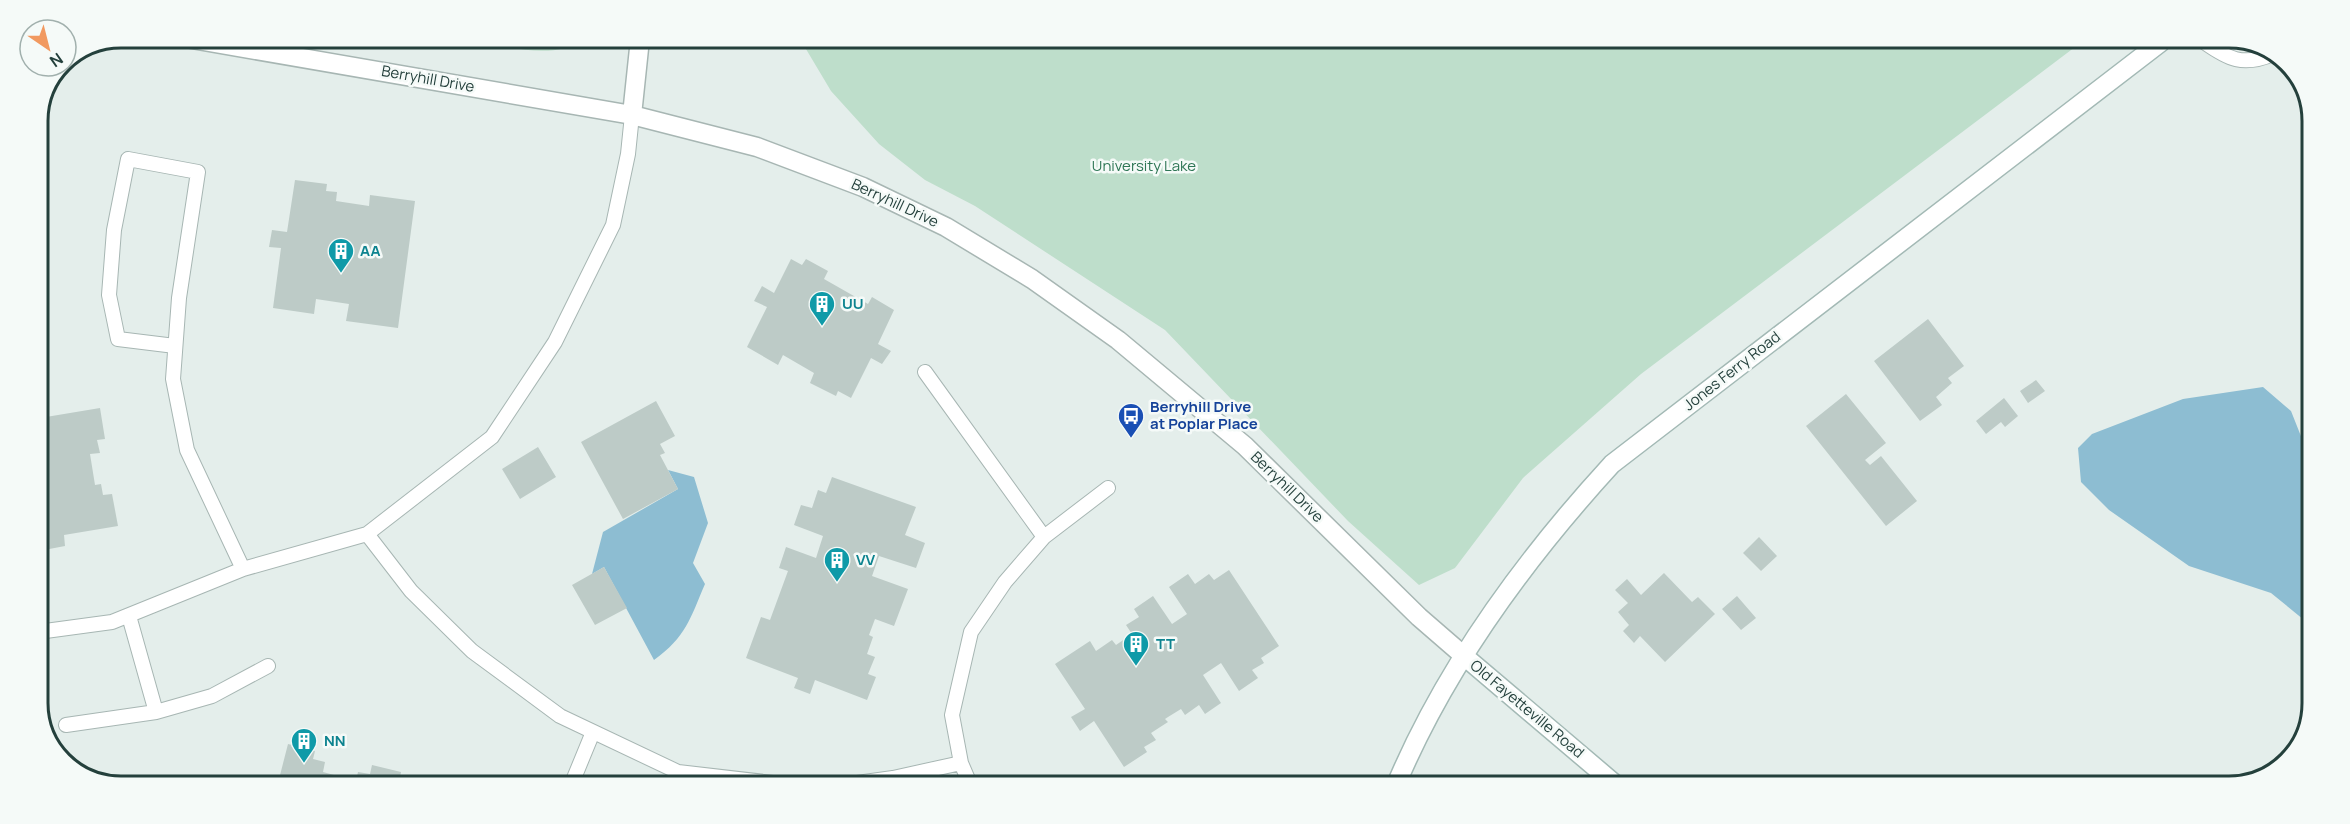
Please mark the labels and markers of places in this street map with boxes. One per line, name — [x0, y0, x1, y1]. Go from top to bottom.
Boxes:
building icon: AA — [326, 236, 356, 274]
place label: AA — [360, 240, 381, 261]
building icon: UU — [807, 289, 837, 327]
place label: UU — [842, 293, 864, 314]
place label: Berryhill Drive at Poplar Place — [1150, 396, 1258, 434]
bus stop icon: Berryhill Drive at Poplar Place — [1116, 401, 1146, 439]
building icon: VV — [822, 545, 852, 583]
place label: VV — [856, 549, 876, 570]
building icon: TT — [1121, 629, 1151, 667]
place label: TT — [1156, 633, 1175, 654]
building icon: NN — [289, 726, 319, 764]
place label: NN — [324, 730, 346, 751]

